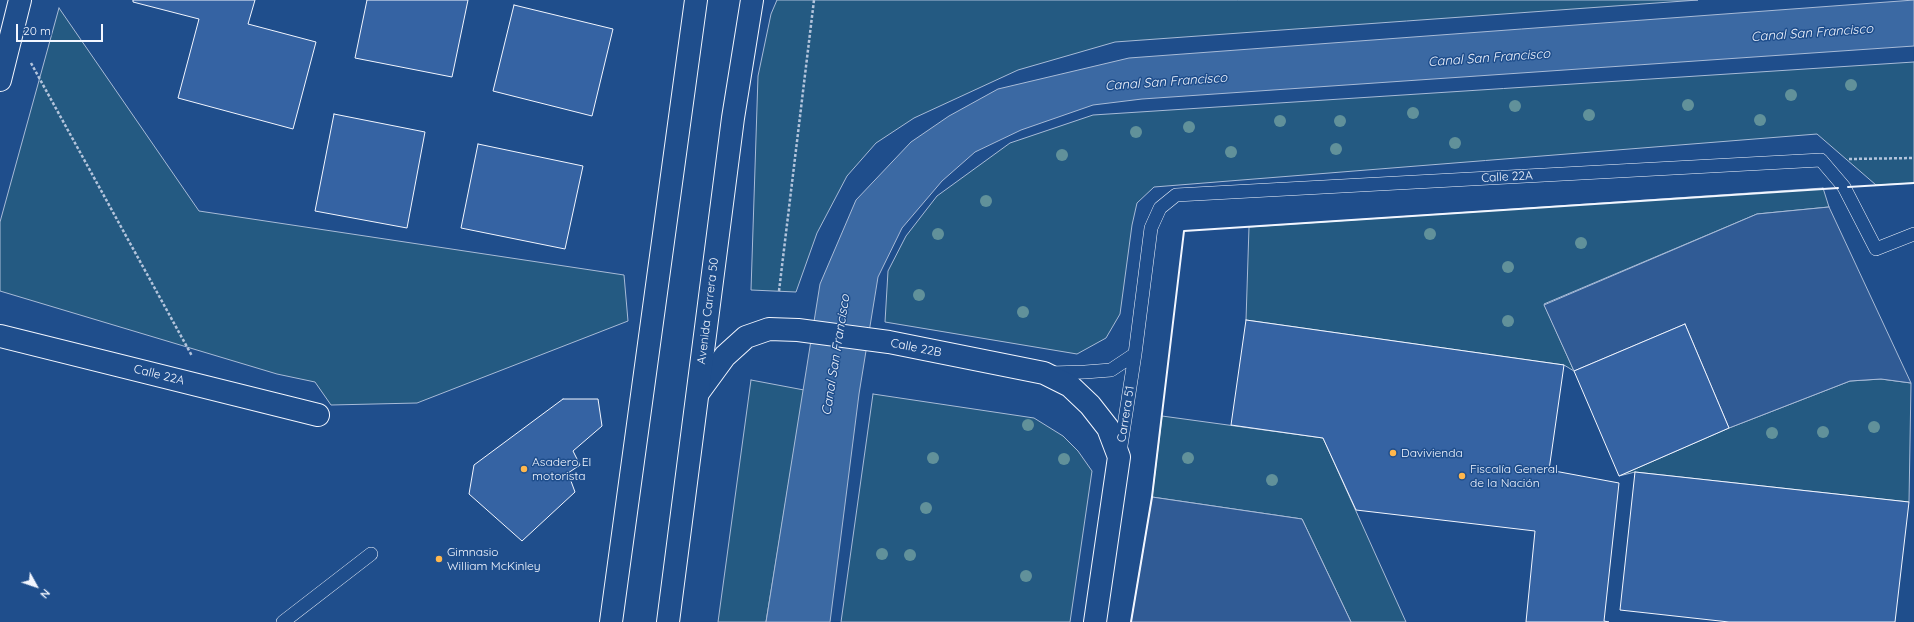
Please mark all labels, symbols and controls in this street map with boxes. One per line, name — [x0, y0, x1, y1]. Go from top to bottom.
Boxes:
scale bar — [18, 16, 105, 42]
water label: Canal San Francisco — [1750, 21, 1874, 45]
text: 20 m — [23, 23, 51, 38]
water label: Canal San Francisco — [1427, 46, 1551, 70]
water label: Canal San Francisco — [1104, 70, 1228, 94]
street label: Calle 22A — [1481, 168, 1533, 186]
street label: Avenida Carrera 50 — [694, 257, 722, 365]
water label: Canal San Francisco — [819, 293, 853, 417]
street label: Calle 22B — [889, 336, 943, 360]
street label: Calle 22A — [132, 362, 186, 388]
street label: Carrera 51 — [1114, 385, 1138, 443]
place label: Davivienda — [1401, 446, 1463, 460]
marker: Davivienda — [1388, 448, 1398, 458]
place label: Asadero El motorista — [532, 455, 591, 483]
place label: Fiscalía General de la Nación — [1470, 462, 1558, 490]
marker: Asadero El motorista — [519, 464, 529, 474]
marker: Fiscalía General de la Nación — [1457, 471, 1467, 481]
place label: Gimnasio William McKinley — [447, 545, 541, 573]
marker: Gimnasio William McKinley — [434, 554, 444, 564]
north arrow — [16, 566, 56, 606]
text: N — [37, 586, 53, 601]

